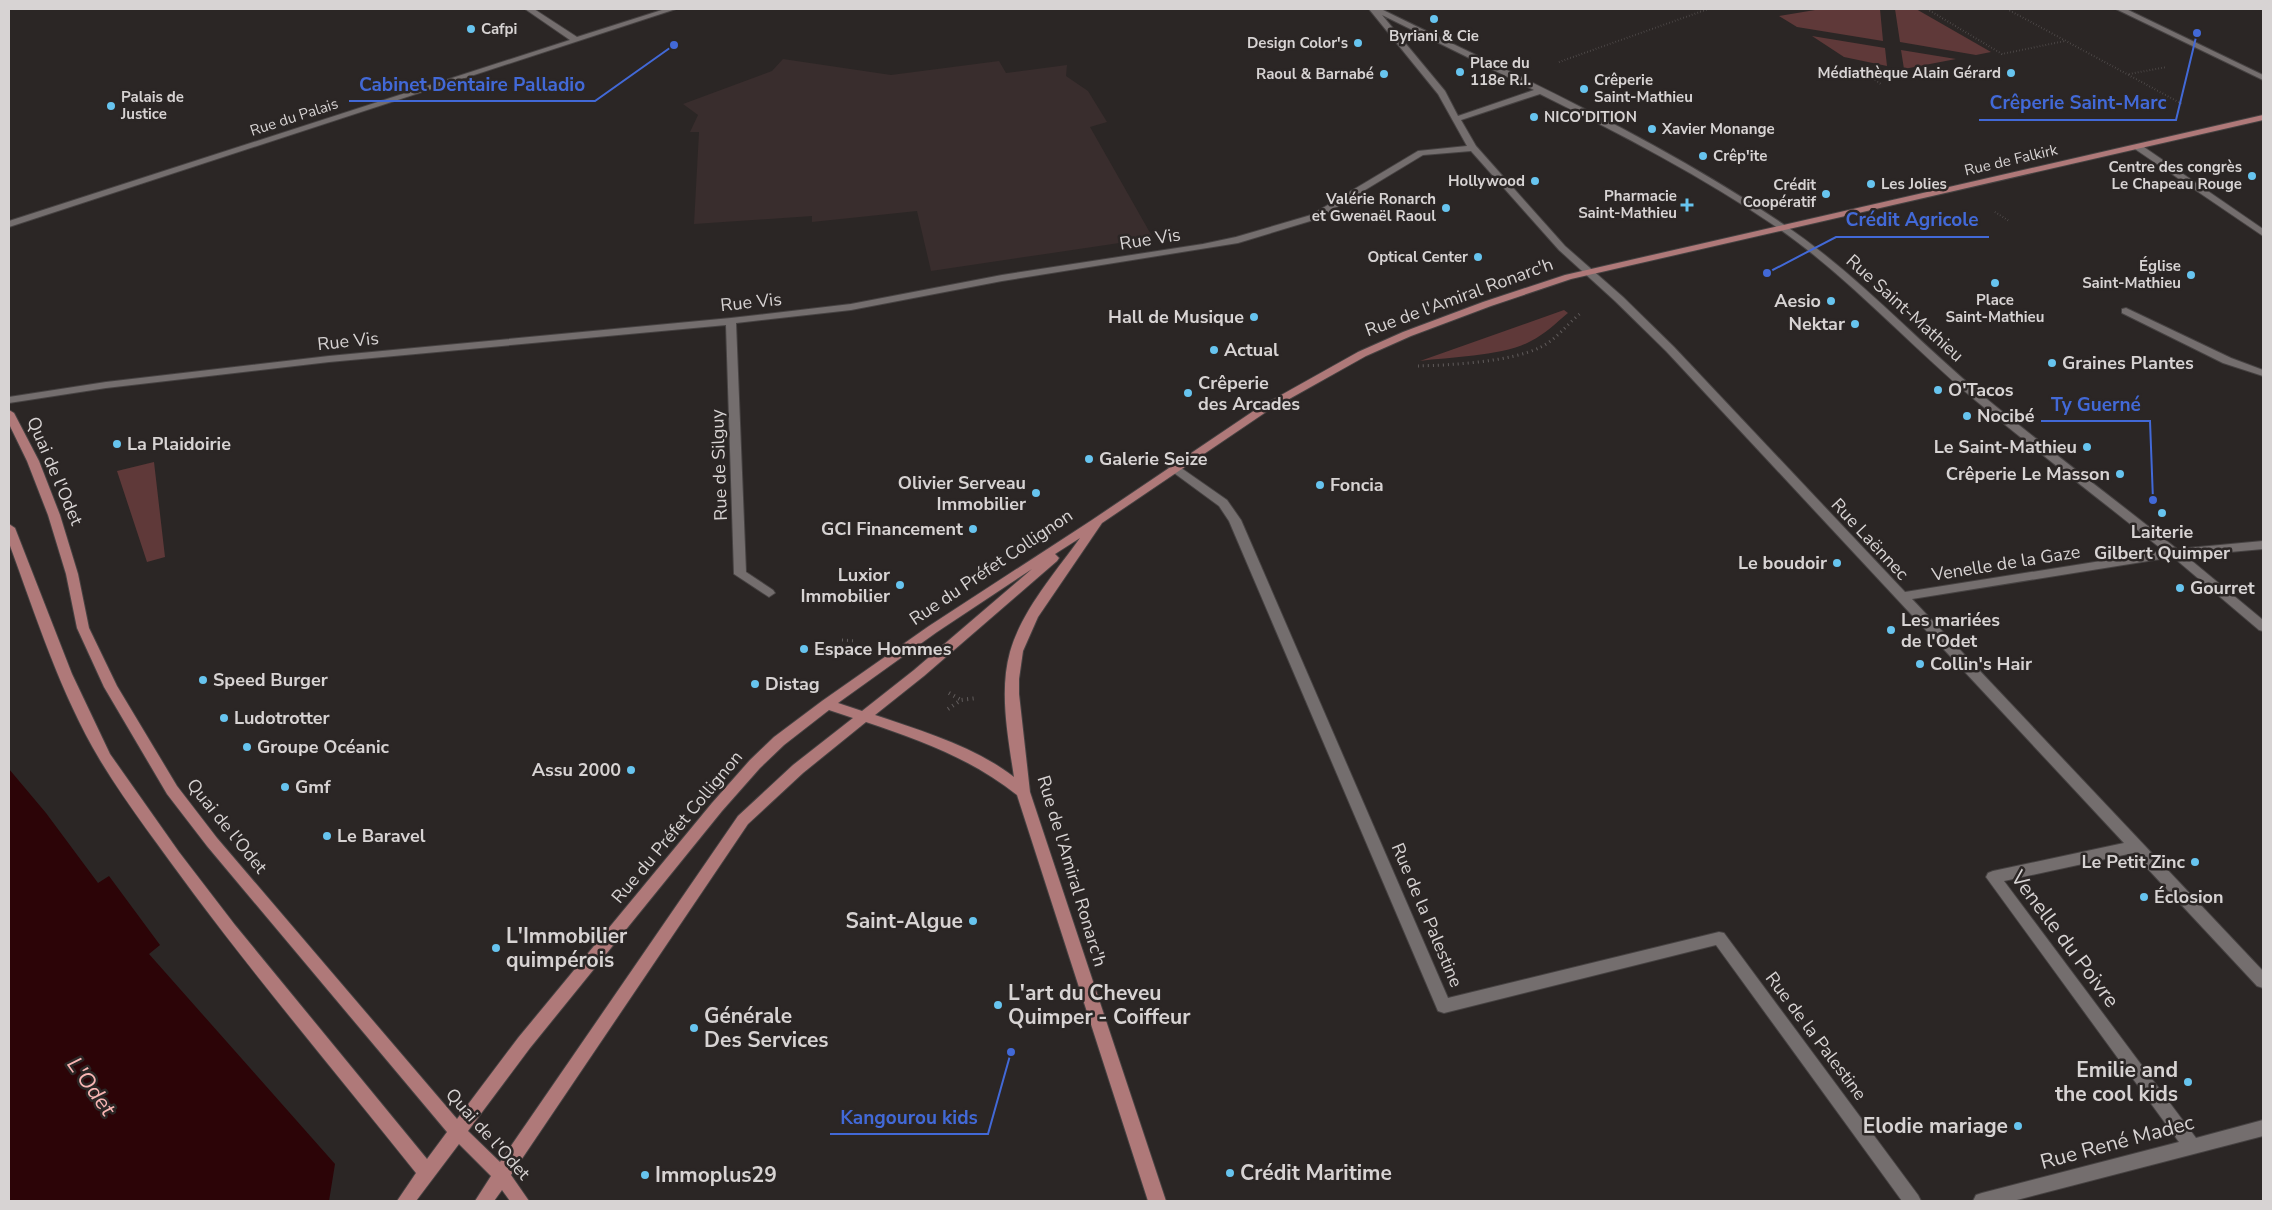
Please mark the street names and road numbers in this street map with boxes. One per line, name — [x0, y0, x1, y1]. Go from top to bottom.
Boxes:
street label: Rue du Palais — [247, 93, 341, 141]
street label: Rue de Falkirk — [1962, 139, 2060, 180]
street label: Rue Vis — [1118, 222, 1182, 256]
street label: Rue Saint-Mathieu — [1841, 249, 1969, 367]
street label: Rue de l'Amiral Ronarc'h — [1362, 252, 1556, 342]
street label: Rue Vis — [719, 287, 783, 317]
street label: Rue Vis — [316, 326, 380, 356]
street label: Rue de Silguy — [705, 408, 733, 521]
street label: Quai de l'Odet — [21, 413, 89, 530]
street label: Rue Laënnec — [1826, 493, 1914, 585]
street label: Rue du Préfet Collignon — [905, 503, 1077, 631]
street label: Venelle de la Gaze — [1929, 539, 2082, 587]
street label: Rue du Préfet Collignon — [606, 746, 748, 908]
street label: Rue de l'Amiral Ronarc'h — [1031, 772, 1113, 970]
street label: Quai de l'Odet — [181, 773, 273, 879]
street label: Rue de la Palestine — [1386, 839, 1468, 991]
street label: Venelle du Poivre — [2004, 864, 2126, 1013]
street label: Rue de la Palestine — [1760, 967, 1872, 1105]
street label: Quai de l'Odet — [440, 1083, 536, 1186]
street label: Rue René Madec — [2037, 1108, 2197, 1176]

